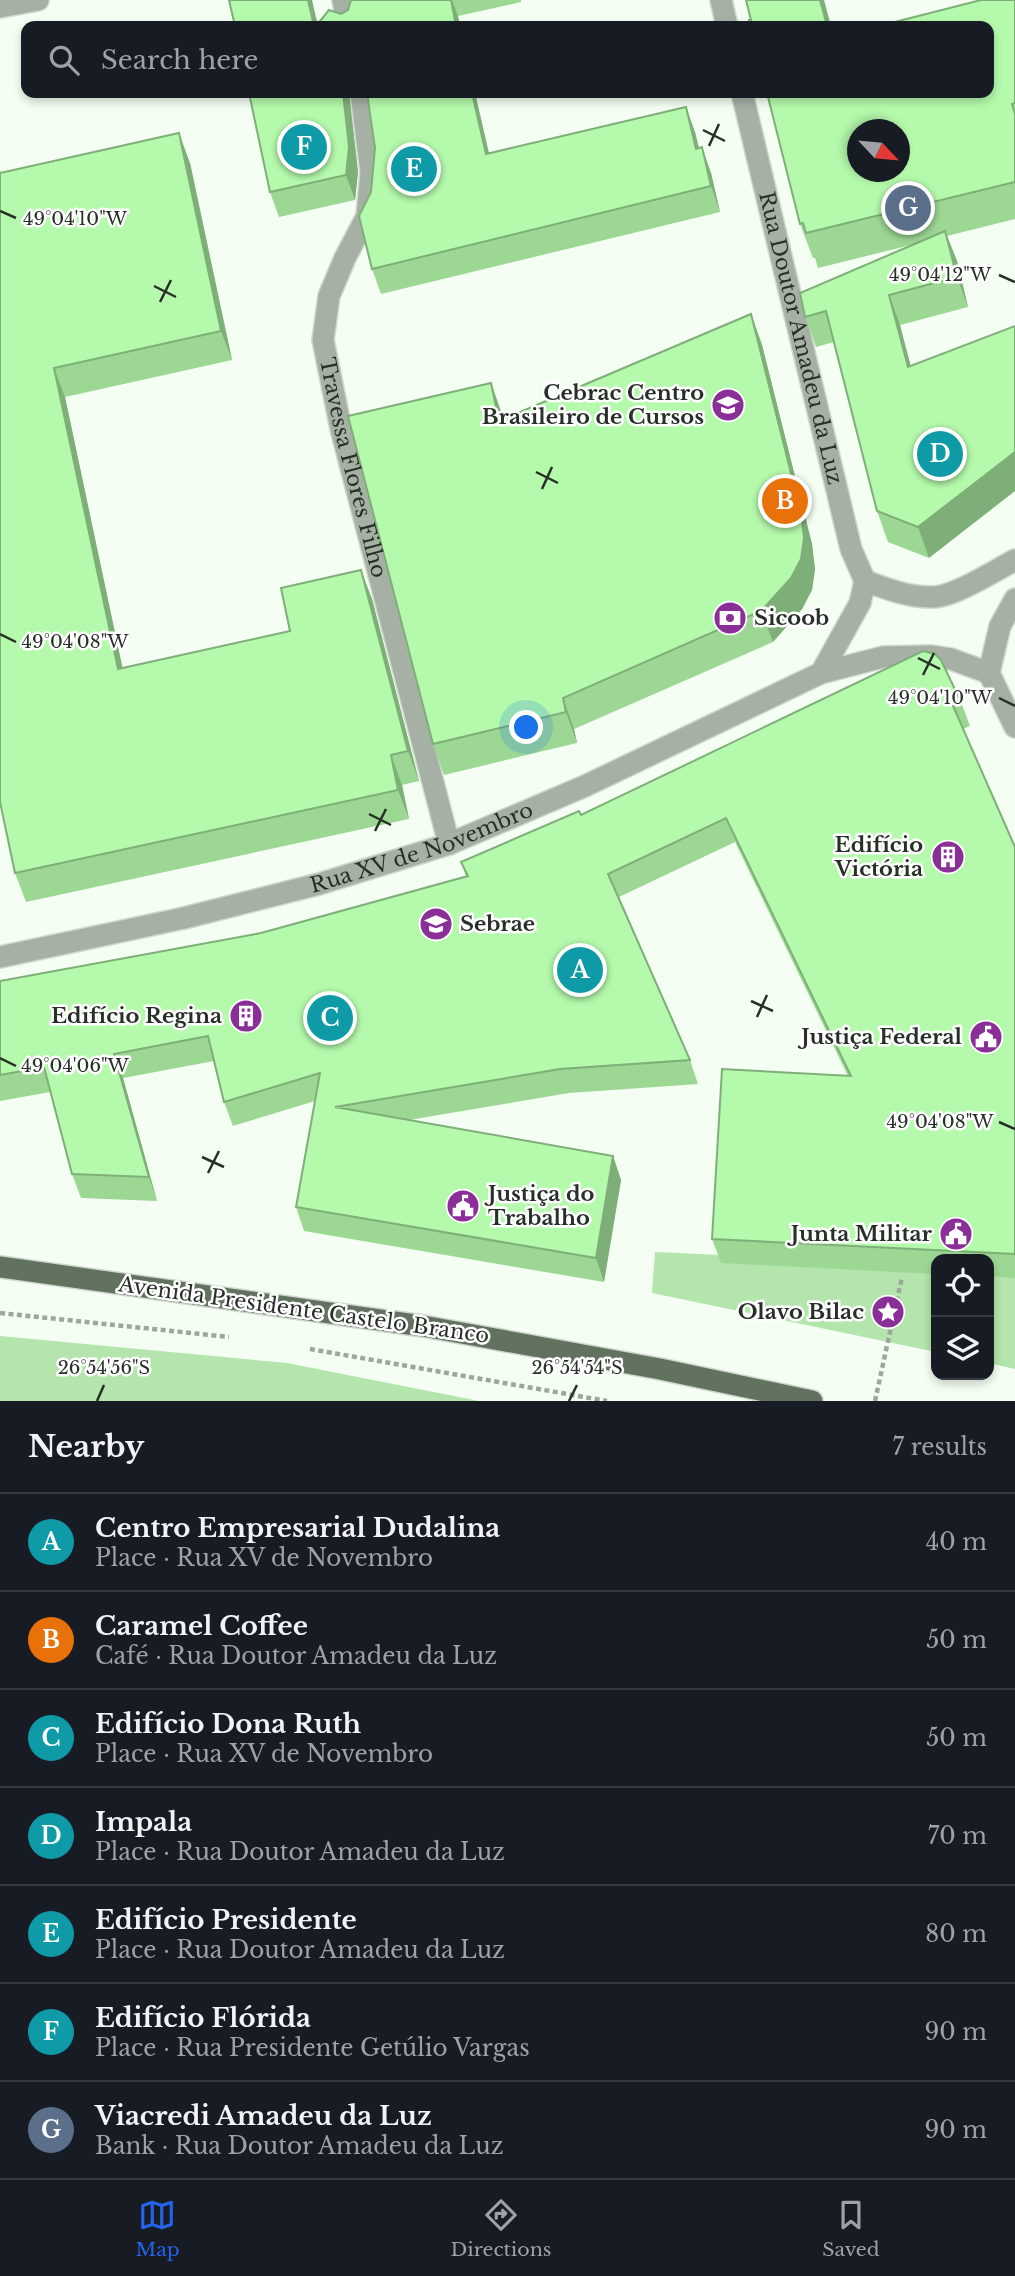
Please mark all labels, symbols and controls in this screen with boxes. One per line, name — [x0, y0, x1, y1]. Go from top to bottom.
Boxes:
search box — [21, 21, 994, 98]
icon: search — [45, 41, 83, 79]
text: Search here — [101, 44, 258, 76]
north arrow — [847, 119, 910, 182]
pin: F — [281, 121, 327, 173]
pin: E — [391, 143, 437, 195]
pin: G — [885, 182, 931, 234]
street label: Rua Doutor Amadeu da Luz — [753, 189, 848, 487]
text: 49°04'10"W — [23, 208, 128, 230]
text: 49°04'12"W — [889, 264, 992, 286]
street label: Travessa Flores Filho — [314, 355, 392, 581]
place label: Cebrac Centro Brasileiro de Cursos — [482, 380, 704, 430]
school or university icon: Cebrac Centro Brasileiro de Cursos — [709, 386, 747, 424]
pin: D — [917, 428, 963, 480]
pin: B — [762, 475, 808, 527]
bank icon: Sicoob — [711, 599, 749, 637]
place label: Sicoob — [754, 605, 829, 631]
text: 49°04'08"W — [22, 631, 129, 653]
text: 49°04'10"W — [888, 687, 993, 709]
your location — [509, 710, 543, 744]
street label: Rua XV de Novembro — [307, 797, 537, 899]
place label: Edifício Victória — [834, 832, 923, 882]
building icon: Edifício Victória — [929, 838, 967, 876]
school or university icon: Sebrae — [417, 905, 455, 943]
place label: Sebrae — [460, 911, 535, 937]
pin: A — [557, 944, 603, 996]
pin: C — [307, 992, 353, 1044]
building icon: Edifício Regina — [227, 997, 265, 1035]
place label: Edifício Regina — [51, 1003, 222, 1029]
public building icon: Justiça Federal — [967, 1018, 1005, 1056]
place label: Justiça Federal — [797, 1024, 963, 1050]
text: 49°04'06"W — [21, 1055, 130, 1077]
text: 49°04'08"W — [887, 1111, 994, 1133]
place label: Justiça do Trabalho — [484, 1181, 595, 1231]
public building icon: Justiça do Trabalho — [444, 1187, 482, 1225]
public building icon: Junta Militar — [937, 1215, 975, 1253]
place label: Junta Militar — [787, 1221, 933, 1247]
map controls — [931, 1254, 994, 1380]
button: locate — [931, 1254, 994, 1317]
street label: Avenida Presidente Castelo Branco — [116, 1271, 491, 1349]
place icon: Olavo Bilac — [869, 1293, 907, 1331]
place label: Olavo Bilac — [738, 1299, 864, 1325]
button: layers — [931, 1317, 994, 1380]
text: 26°54'56"S — [58, 1357, 150, 1379]
text: 26°54'54"S — [531, 1357, 623, 1379]
text: Nearby — [28, 1428, 144, 1465]
text: 7 results — [892, 1433, 987, 1461]
text: Centro Empresarial Dudalina — [95, 1512, 500, 1544]
text: A — [42, 1528, 60, 1556]
text: 40 m — [926, 1528, 987, 1556]
text: Place · Rua XV de Novembro — [95, 1544, 433, 1572]
text: Caramel Coffee — [95, 1610, 308, 1642]
text: B — [42, 1626, 60, 1654]
text: 50 m — [926, 1626, 987, 1654]
text: Café · Rua Doutor Amadeu da Luz — [95, 1642, 497, 1670]
text: Edifício Dona Ruth — [95, 1708, 361, 1740]
text: C — [42, 1724, 60, 1752]
text: 50 m — [926, 1724, 987, 1752]
text: Place · Rua XV de Novembro — [95, 1740, 433, 1768]
text: Impala — [95, 1806, 192, 1838]
text: D — [40, 1822, 62, 1850]
text: 70 m — [928, 1822, 987, 1850]
text: Place · Rua Doutor Amadeu da Luz — [95, 1838, 505, 1866]
text: Edifício Presidente — [95, 1904, 357, 1936]
text: E — [42, 1920, 60, 1948]
text: 80 m — [925, 1920, 987, 1948]
text: Place · Rua Doutor Amadeu da Luz — [95, 1936, 505, 1964]
text: Edifício Flórida — [95, 2002, 311, 2034]
text: F — [43, 2018, 59, 2046]
text: 90 m — [925, 2018, 987, 2046]
text: Place · Rua Presidente Getúlio Vargas — [95, 2034, 530, 2062]
text: Viacredi Amadeu da Luz — [95, 2100, 432, 2132]
text: G — [41, 2116, 61, 2144]
text: 90 m — [925, 2116, 987, 2144]
text: Bank · Rua Doutor Amadeu da Luz — [95, 2132, 503, 2160]
tab: Map — [135, 2196, 180, 2261]
tab: Directions — [450, 2196, 551, 2261]
tab: Saved — [822, 2196, 880, 2261]

